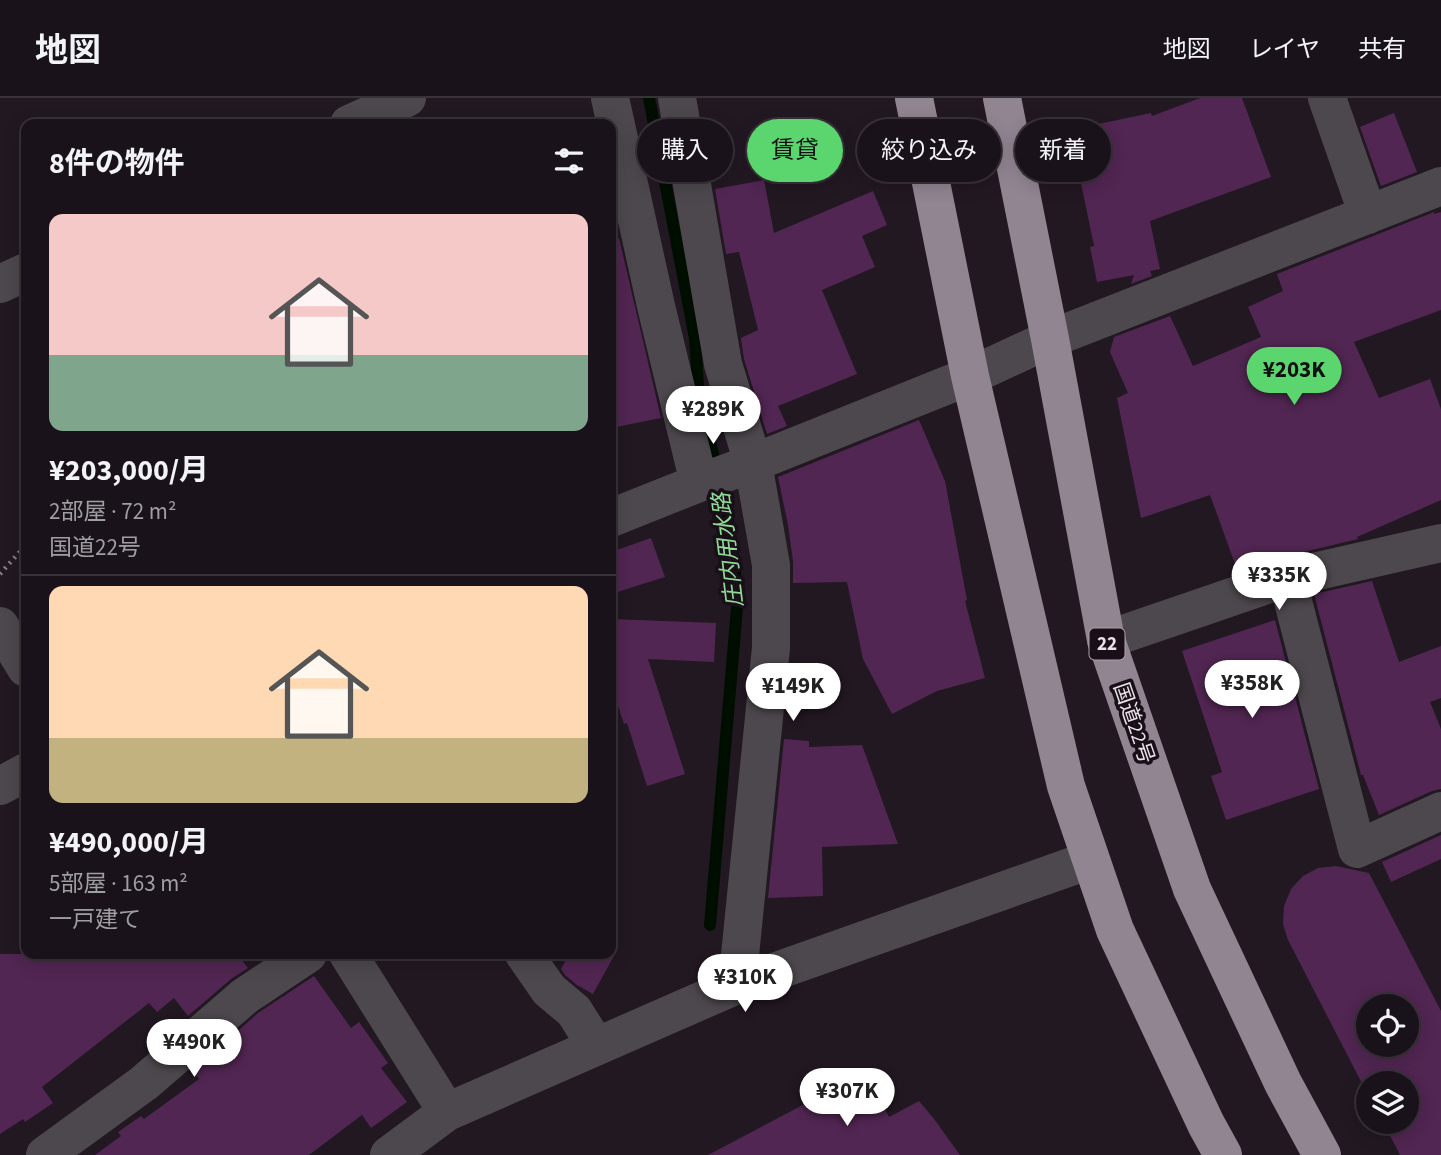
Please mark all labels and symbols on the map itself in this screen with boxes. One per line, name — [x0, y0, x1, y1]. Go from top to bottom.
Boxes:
pin: ¥203K — [1245, 348, 1343, 407]
pin: ¥289K — [664, 386, 762, 446]
water label: 庄内用水路 — [704, 489, 751, 609]
pin: ¥335K — [1230, 552, 1328, 612]
road number: 22 — [1090, 628, 1124, 660]
pin: ¥358K — [1203, 660, 1301, 720]
pin: ¥149K — [744, 664, 842, 723]
street label: 国道22号 — [1106, 678, 1162, 768]
pin: ¥310K — [696, 954, 794, 1014]
pin: ¥490K — [145, 1020, 243, 1079]
pin: ¥307K — [798, 1068, 896, 1128]

